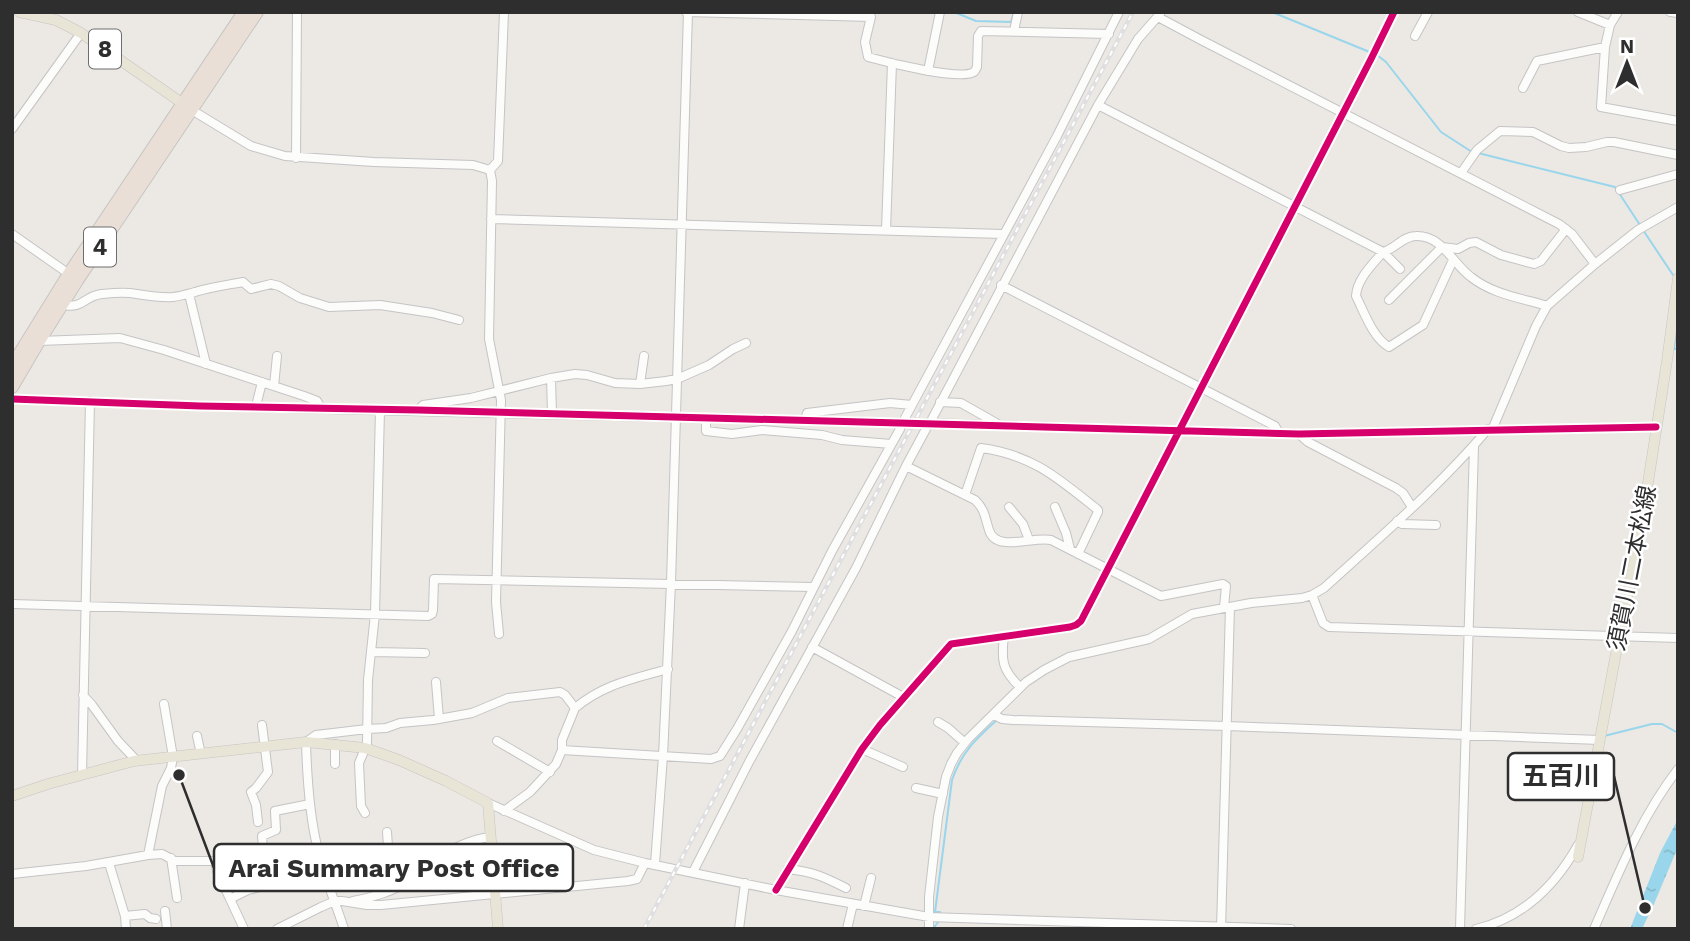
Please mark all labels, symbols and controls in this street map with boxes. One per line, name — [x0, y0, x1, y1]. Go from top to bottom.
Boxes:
north arrow — [1592, 28, 1662, 98]
road number: 8 — [89, 30, 121, 68]
text: N — [1620, 35, 1634, 58]
road number: 4 — [84, 228, 116, 266]
street label: 須賀川二本松線 — [1602, 483, 1662, 653]
callout: 五百川 — [1508, 753, 1614, 800]
text: 五百川 — [1522, 761, 1600, 791]
callout: Arai Summary Post Office — [214, 844, 573, 891]
text: Arai Summary Post Office — [228, 853, 560, 883]

